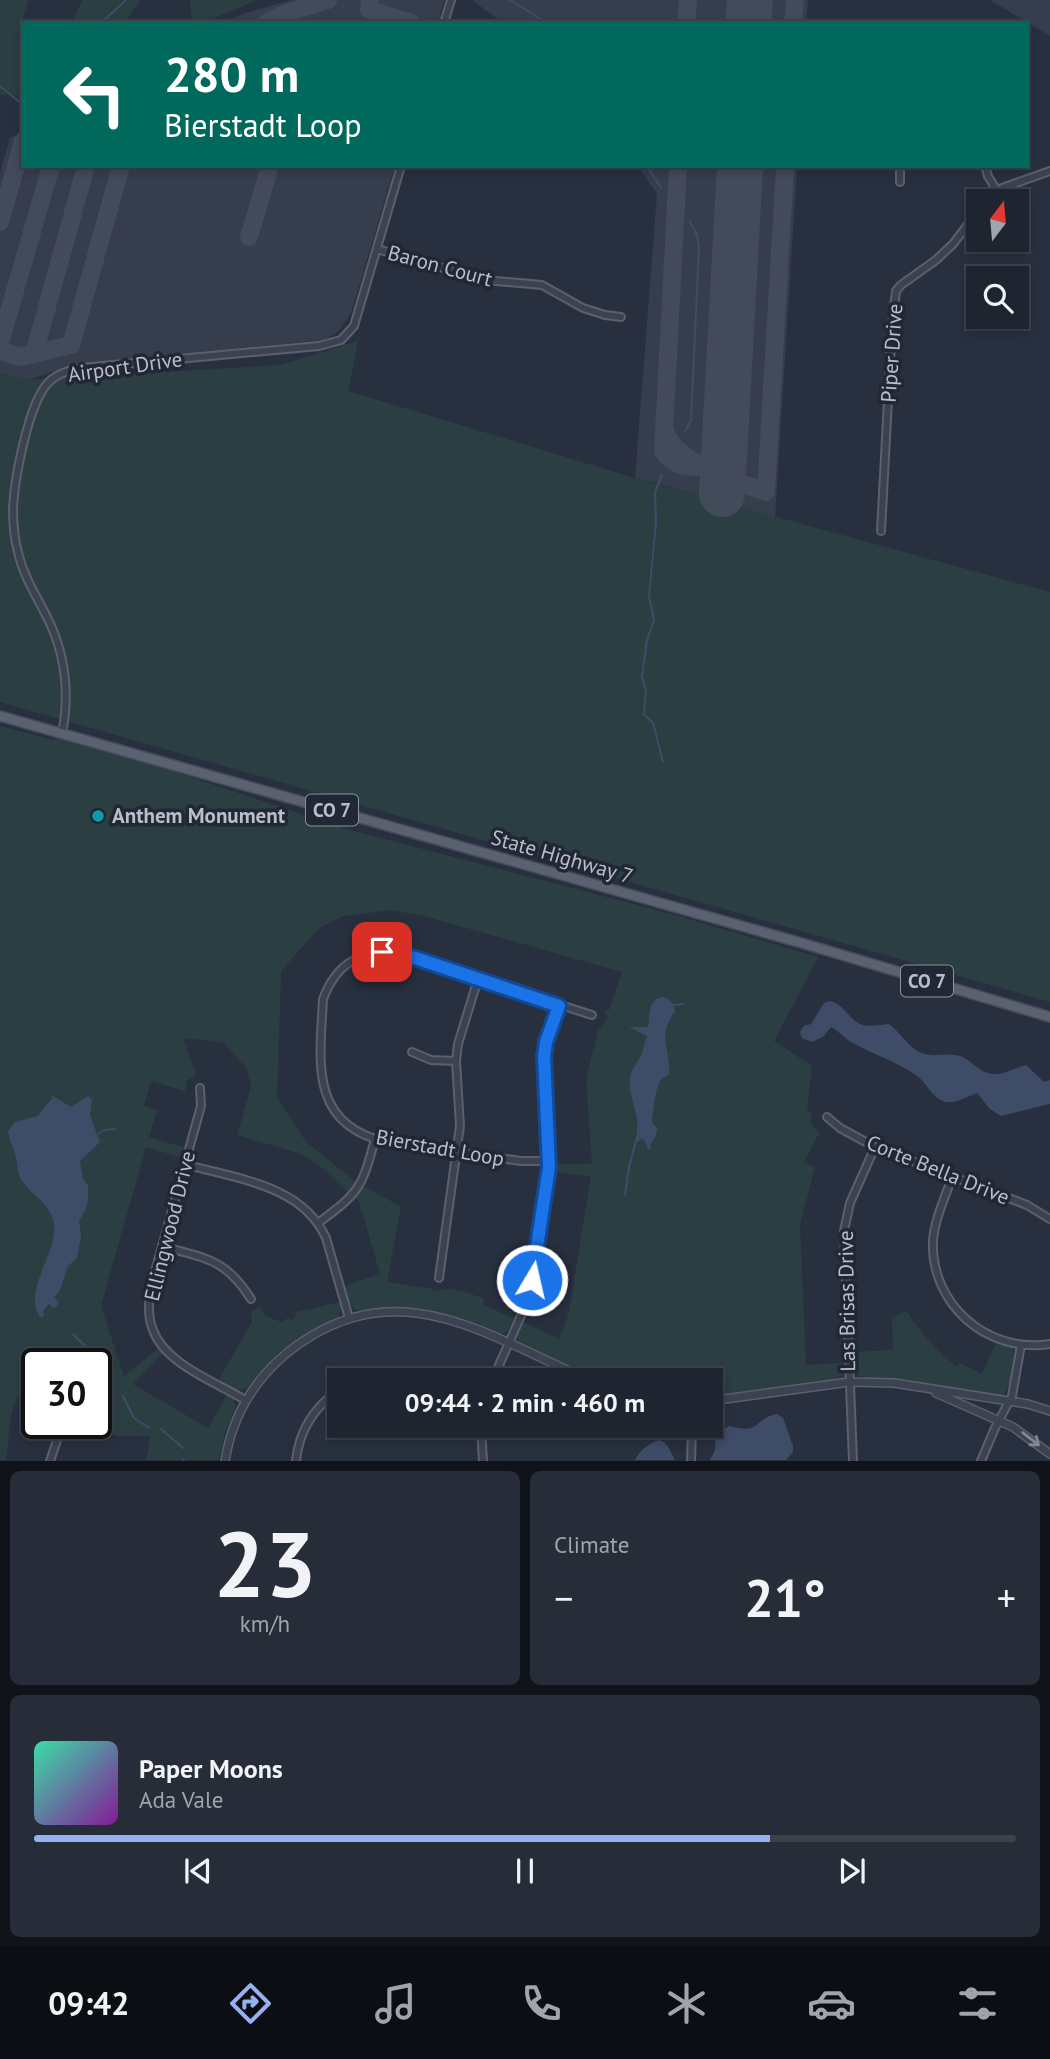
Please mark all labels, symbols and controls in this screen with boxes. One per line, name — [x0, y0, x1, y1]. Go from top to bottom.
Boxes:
text: 280 m — [164, 42, 299, 106]
icon: left — [49, 49, 140, 140]
text: Bierstadt Loop — [164, 104, 361, 146]
north arrow — [966, 189, 1029, 252]
map controls — [966, 189, 1029, 329]
street label: Baron Court — [385, 239, 495, 292]
button: search — [966, 266, 1029, 329]
street label: Piper Drive — [875, 303, 908, 403]
street label: Airport Drive — [66, 345, 184, 388]
road number: CO 7 — [306, 794, 358, 825]
place label: Anthem Monument — [112, 802, 286, 829]
marker: Anthem Monument — [90, 808, 106, 824]
street label: State Highway 7 — [488, 823, 636, 890]
pin — [352, 922, 412, 982]
icon: arrive — [363, 933, 401, 971]
road number: CO 7 — [901, 965, 953, 996]
street label: Bierstadt Loop — [374, 1123, 506, 1172]
street label: Corte Bella Drive — [863, 1129, 1014, 1210]
street label: Ellingwood Drive — [138, 1148, 201, 1304]
street label: Las Brisas Drive — [832, 1230, 861, 1372]
position arrow — [495, 1243, 569, 1317]
speed limit sign: 30 — [21, 1348, 112, 1439]
text: 09:44 · 2 min · 460 m — [405, 1386, 645, 1419]
one-way arrow — [1021, 1432, 1039, 1447]
text: 23 — [213, 1504, 317, 1622]
text: Climate — [554, 1530, 629, 1559]
text: 21° — [744, 1564, 826, 1631]
text: − — [554, 1573, 573, 1622]
text: + — [997, 1573, 1016, 1622]
text: km/h — [240, 1609, 290, 1638]
text: Paper Moons — [139, 1752, 283, 1785]
text: Ada Vale — [139, 1785, 223, 1814]
icon: previous — [179, 1852, 217, 1890]
icon: pause — [506, 1852, 544, 1890]
icon: next — [833, 1852, 871, 1890]
icon: directions — [226, 1979, 275, 2028]
icon: music — [371, 1979, 420, 2028]
icon: phone — [517, 1979, 566, 2028]
icon: climate — [662, 1979, 711, 2028]
icon: car — [807, 1979, 856, 2028]
icon: filters — [953, 1979, 1002, 2028]
text: 09:42 — [48, 1982, 129, 2024]

